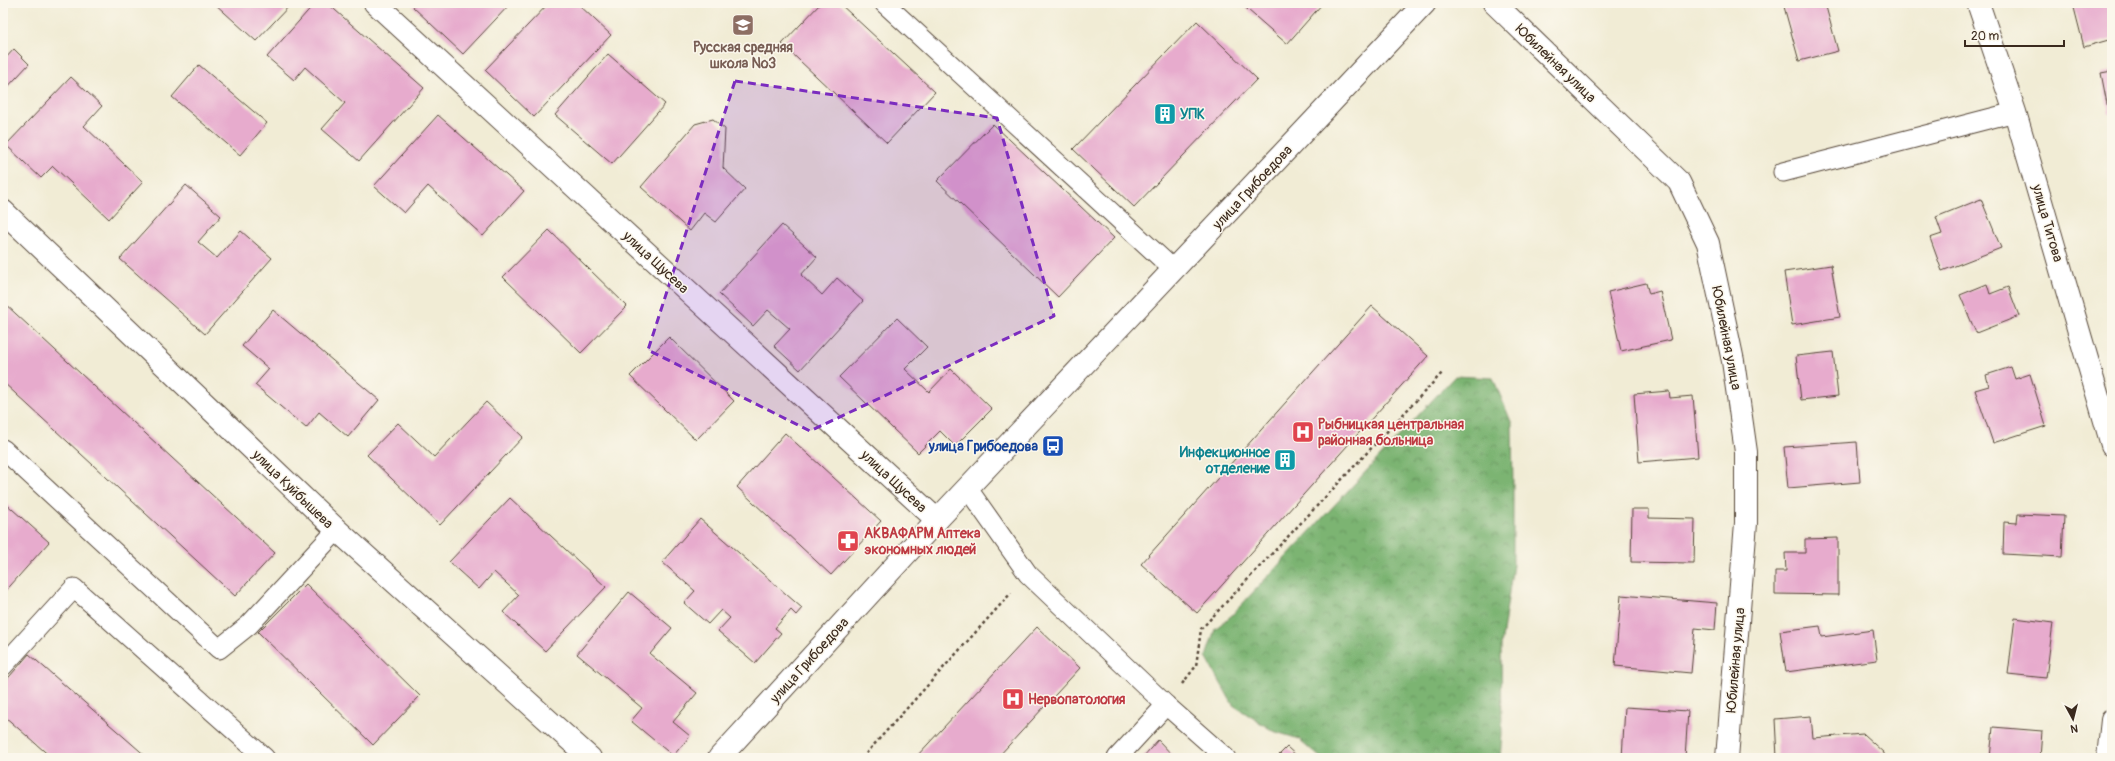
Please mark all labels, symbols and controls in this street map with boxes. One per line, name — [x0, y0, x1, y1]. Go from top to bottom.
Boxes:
school or university icon: Русская средняя школа №3 — [730, 12, 756, 38]
street label: Юбилейная улица — [1512, 21, 1599, 106]
scale bar — [1965, 22, 2064, 48]
text: 20 m — [1971, 29, 2000, 44]
place label: Русская средняя школа №3 — [693, 39, 793, 72]
building icon: УПК — [1152, 101, 1178, 127]
place label: УПК — [1180, 106, 1205, 123]
street label: улица Грибоедова — [1208, 142, 1296, 234]
street label: улица Титова — [2028, 181, 2067, 264]
street label: улица Щусева — [619, 227, 692, 297]
street label: Юбилейная улица — [1708, 285, 1745, 391]
place label: Рыбницкая центральная районная больница — [1318, 416, 1464, 449]
hospital icon: Рыбницкая центральная районная больница — [1290, 419, 1316, 445]
bus stop icon: улица Грибоедова — [1040, 433, 1066, 459]
place label: улица Грибоедова — [928, 438, 1038, 455]
place label: Инфекционное отделение — [1180, 444, 1271, 477]
street label: улица Куйбышева — [248, 446, 337, 532]
street label: улица Щусева — [857, 446, 930, 516]
building icon: Инфекционное отделение — [1272, 447, 1298, 473]
place label: АКВАФАРМ Аптека экономных людей — [864, 525, 981, 558]
pharmacy icon: АКВАФАРМ Аптека экономных людей — [835, 528, 861, 554]
street label: Юбилейная улица — [1722, 607, 1749, 713]
street label: улица Грибоедова — [766, 614, 852, 707]
hospital icon: Нервопатология — [1000, 686, 1026, 712]
place label: Нервопатология — [1028, 691, 1126, 708]
north arrow — [2053, 699, 2093, 739]
text: N — [2069, 722, 2079, 735]

